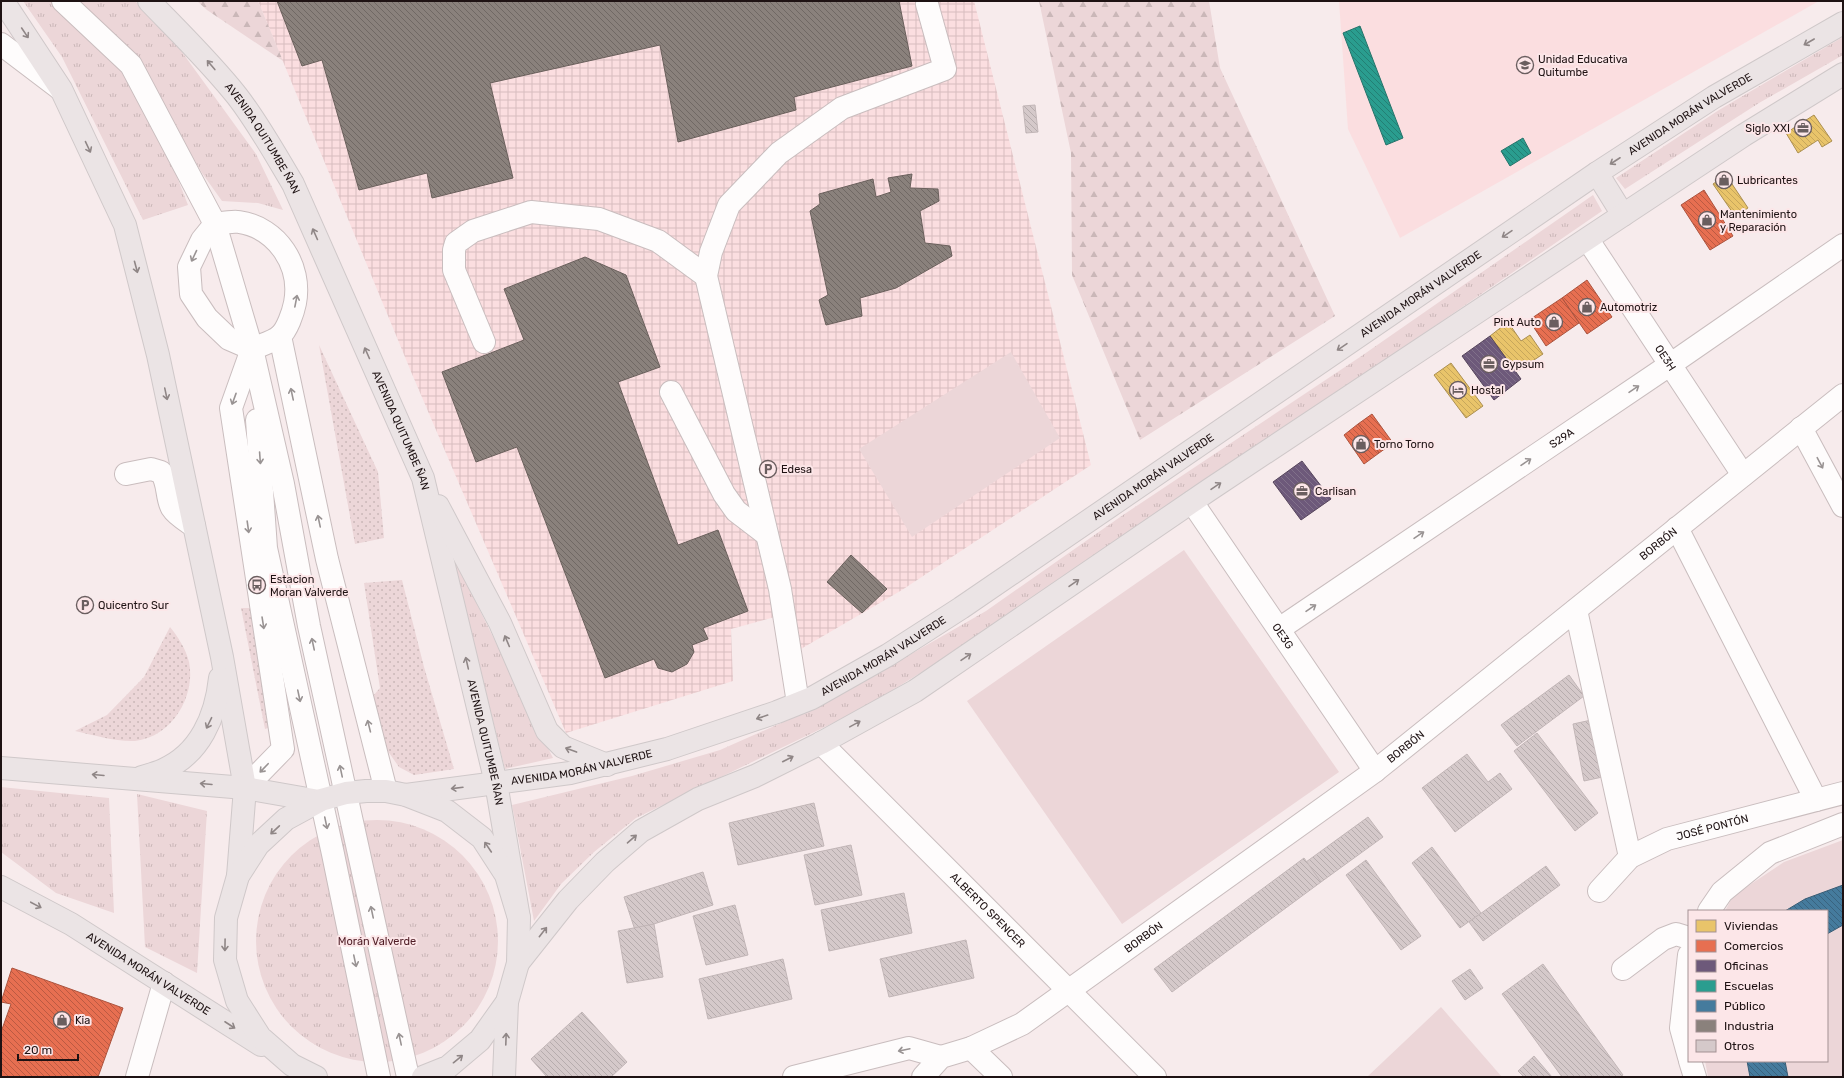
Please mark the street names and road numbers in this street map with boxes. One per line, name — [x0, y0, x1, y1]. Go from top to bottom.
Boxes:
street label: AVENIDA MORÁN VALVERDE — [1626, 70, 1755, 158]
street label: AVENIDA QUITUMBE ÑAN — [222, 80, 302, 196]
street label: AVENIDA MORÁN VALVERDE — [1358, 248, 1484, 340]
street label: OE3H — [1652, 342, 1679, 373]
street label: AVENIDA QUITUMBE ÑAN — [369, 369, 432, 491]
street label: S29A — [1547, 425, 1577, 451]
street label: AVENIDA MORÁN VALVERDE — [1090, 431, 1217, 523]
street label: BORBÓN — [1637, 525, 1680, 563]
street label: AVENIDA MORÁN VALVERDE — [818, 613, 949, 699]
street label: OE3G — [1269, 621, 1296, 652]
street label: AVENIDA QUITUMBE ÑAN — [464, 678, 506, 806]
street label: BORBÓN — [1384, 728, 1427, 766]
street label: AVENIDA MORÁN VALVERDE — [510, 747, 654, 788]
street label: JOSÉ PONTÓN — [1675, 812, 1750, 843]
street label: ALBERTO SPENCER — [947, 870, 1028, 950]
street label: BORBÓN — [1122, 919, 1166, 956]
street label: AVENIDA MORÁN VALVERDE — [84, 930, 213, 1018]

